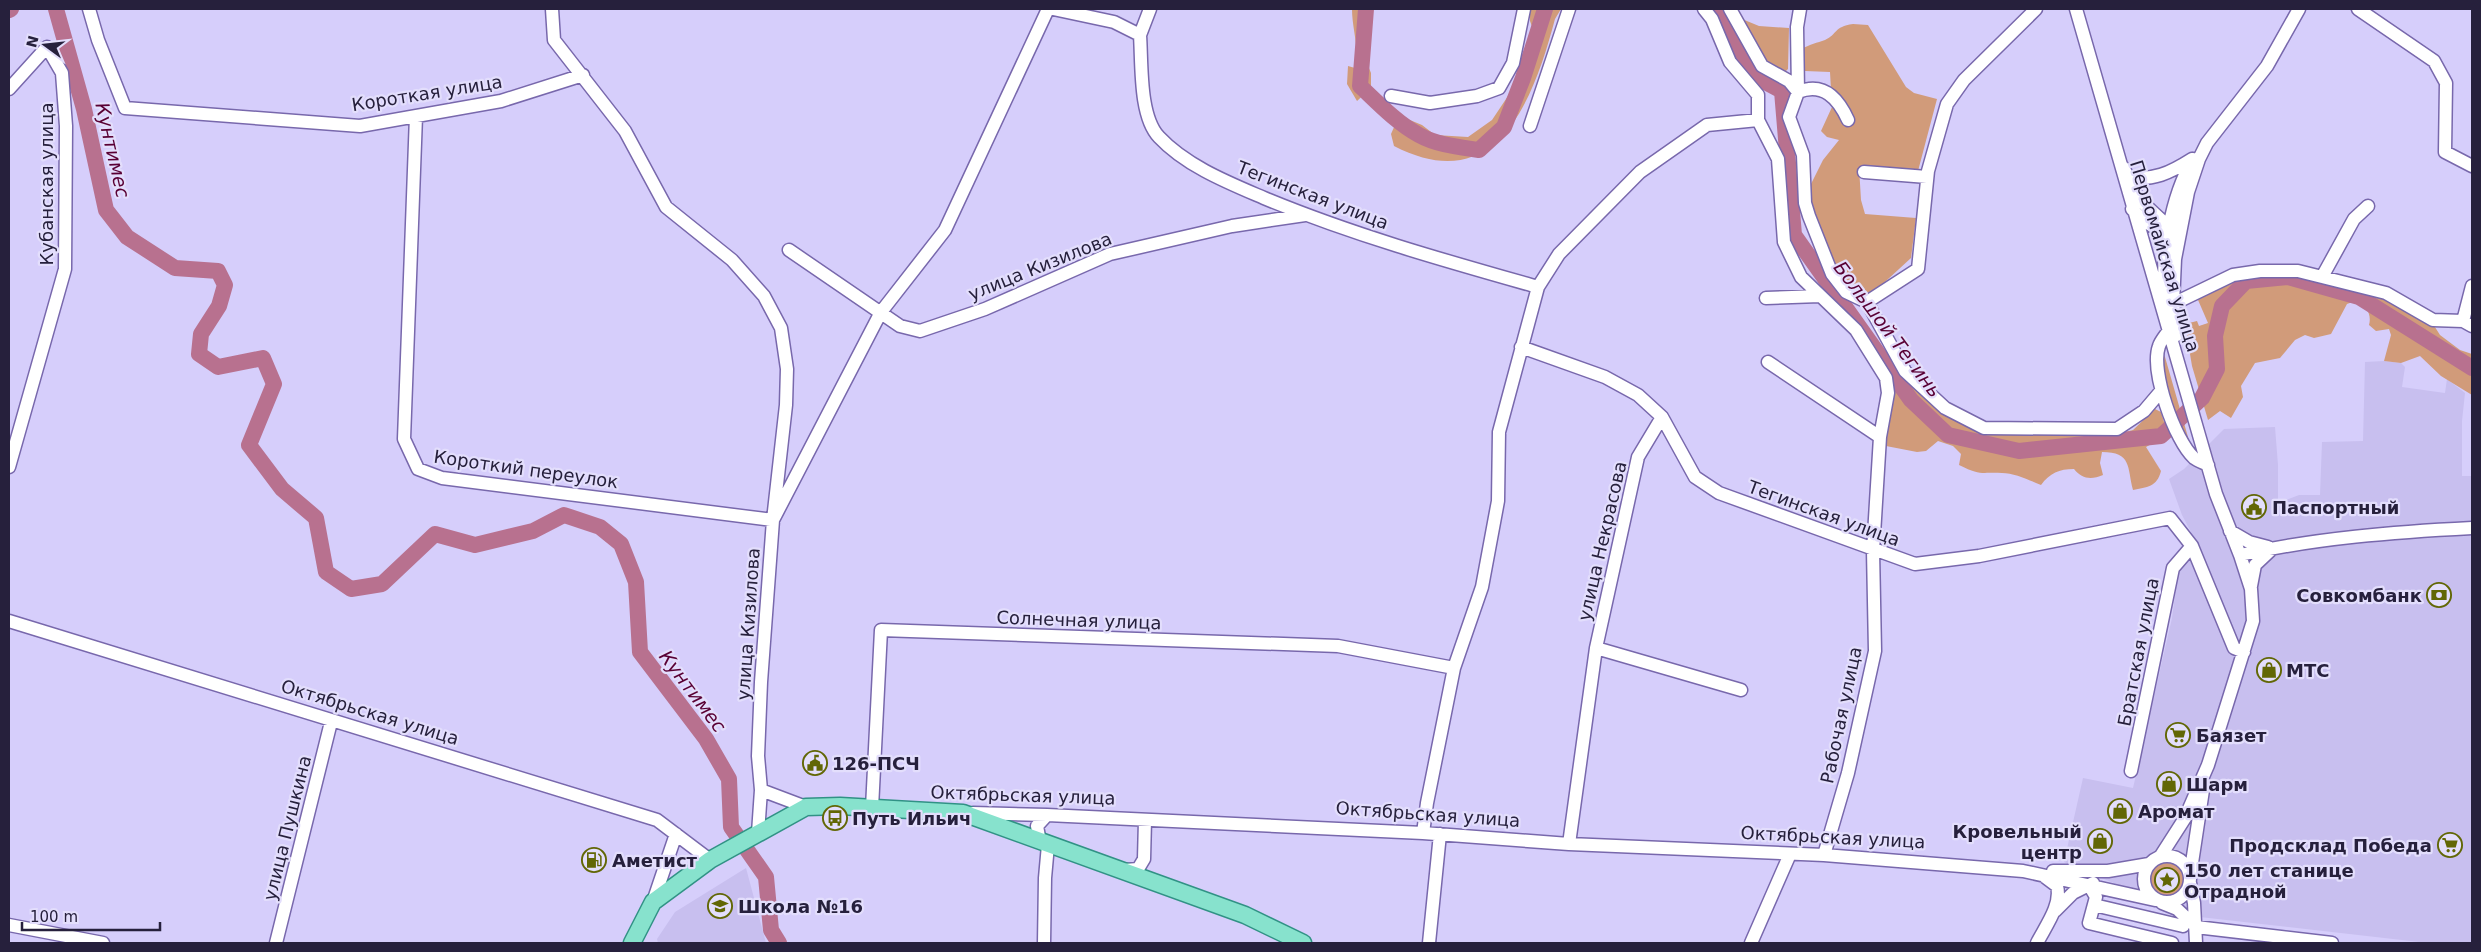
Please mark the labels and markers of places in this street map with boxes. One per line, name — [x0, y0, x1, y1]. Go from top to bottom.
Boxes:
public building icon: Паспортный — [2241, 494, 2267, 520]
place label: Паспортный — [2272, 497, 2399, 518]
bank icon: Совкомбанк — [2426, 582, 2452, 608]
place label: Совкомбанк — [2296, 585, 2422, 606]
shop icon: МТС — [2256, 657, 2282, 683]
place label: МТС — [2286, 660, 2329, 681]
supermarket icon: Баязет — [2165, 722, 2191, 748]
place label: Баязет — [2196, 725, 2267, 746]
public building icon: 126-ПСЧ — [802, 750, 828, 776]
place label: 126-ПСЧ — [832, 753, 920, 774]
shop icon: Шарм — [2156, 771, 2182, 797]
place label: Шарм — [2186, 774, 2248, 795]
shop icon: Аромат — [2107, 798, 2133, 824]
place label: Аромат — [2138, 801, 2215, 822]
bus stop icon: Путь Ильич — [822, 805, 848, 831]
place label: Путь Ильич — [852, 808, 971, 829]
place label: Кровельный центр — [1953, 821, 2082, 863]
shop icon: Кровельный центр — [2087, 828, 2113, 854]
supermarket icon: Продсклад Победа — [2437, 832, 2463, 858]
place label: Продсклад Победа — [2229, 835, 2432, 856]
fuel station icon: Аметист — [581, 847, 607, 873]
place label: Аметист — [612, 850, 698, 871]
place label: 150 лет станице Отрадной — [2184, 860, 2354, 902]
place icon: 150 лет станице Отрадной — [2154, 867, 2180, 893]
school or university icon: Школа №16 — [707, 893, 733, 919]
place label: Школа №16 — [738, 896, 863, 917]

